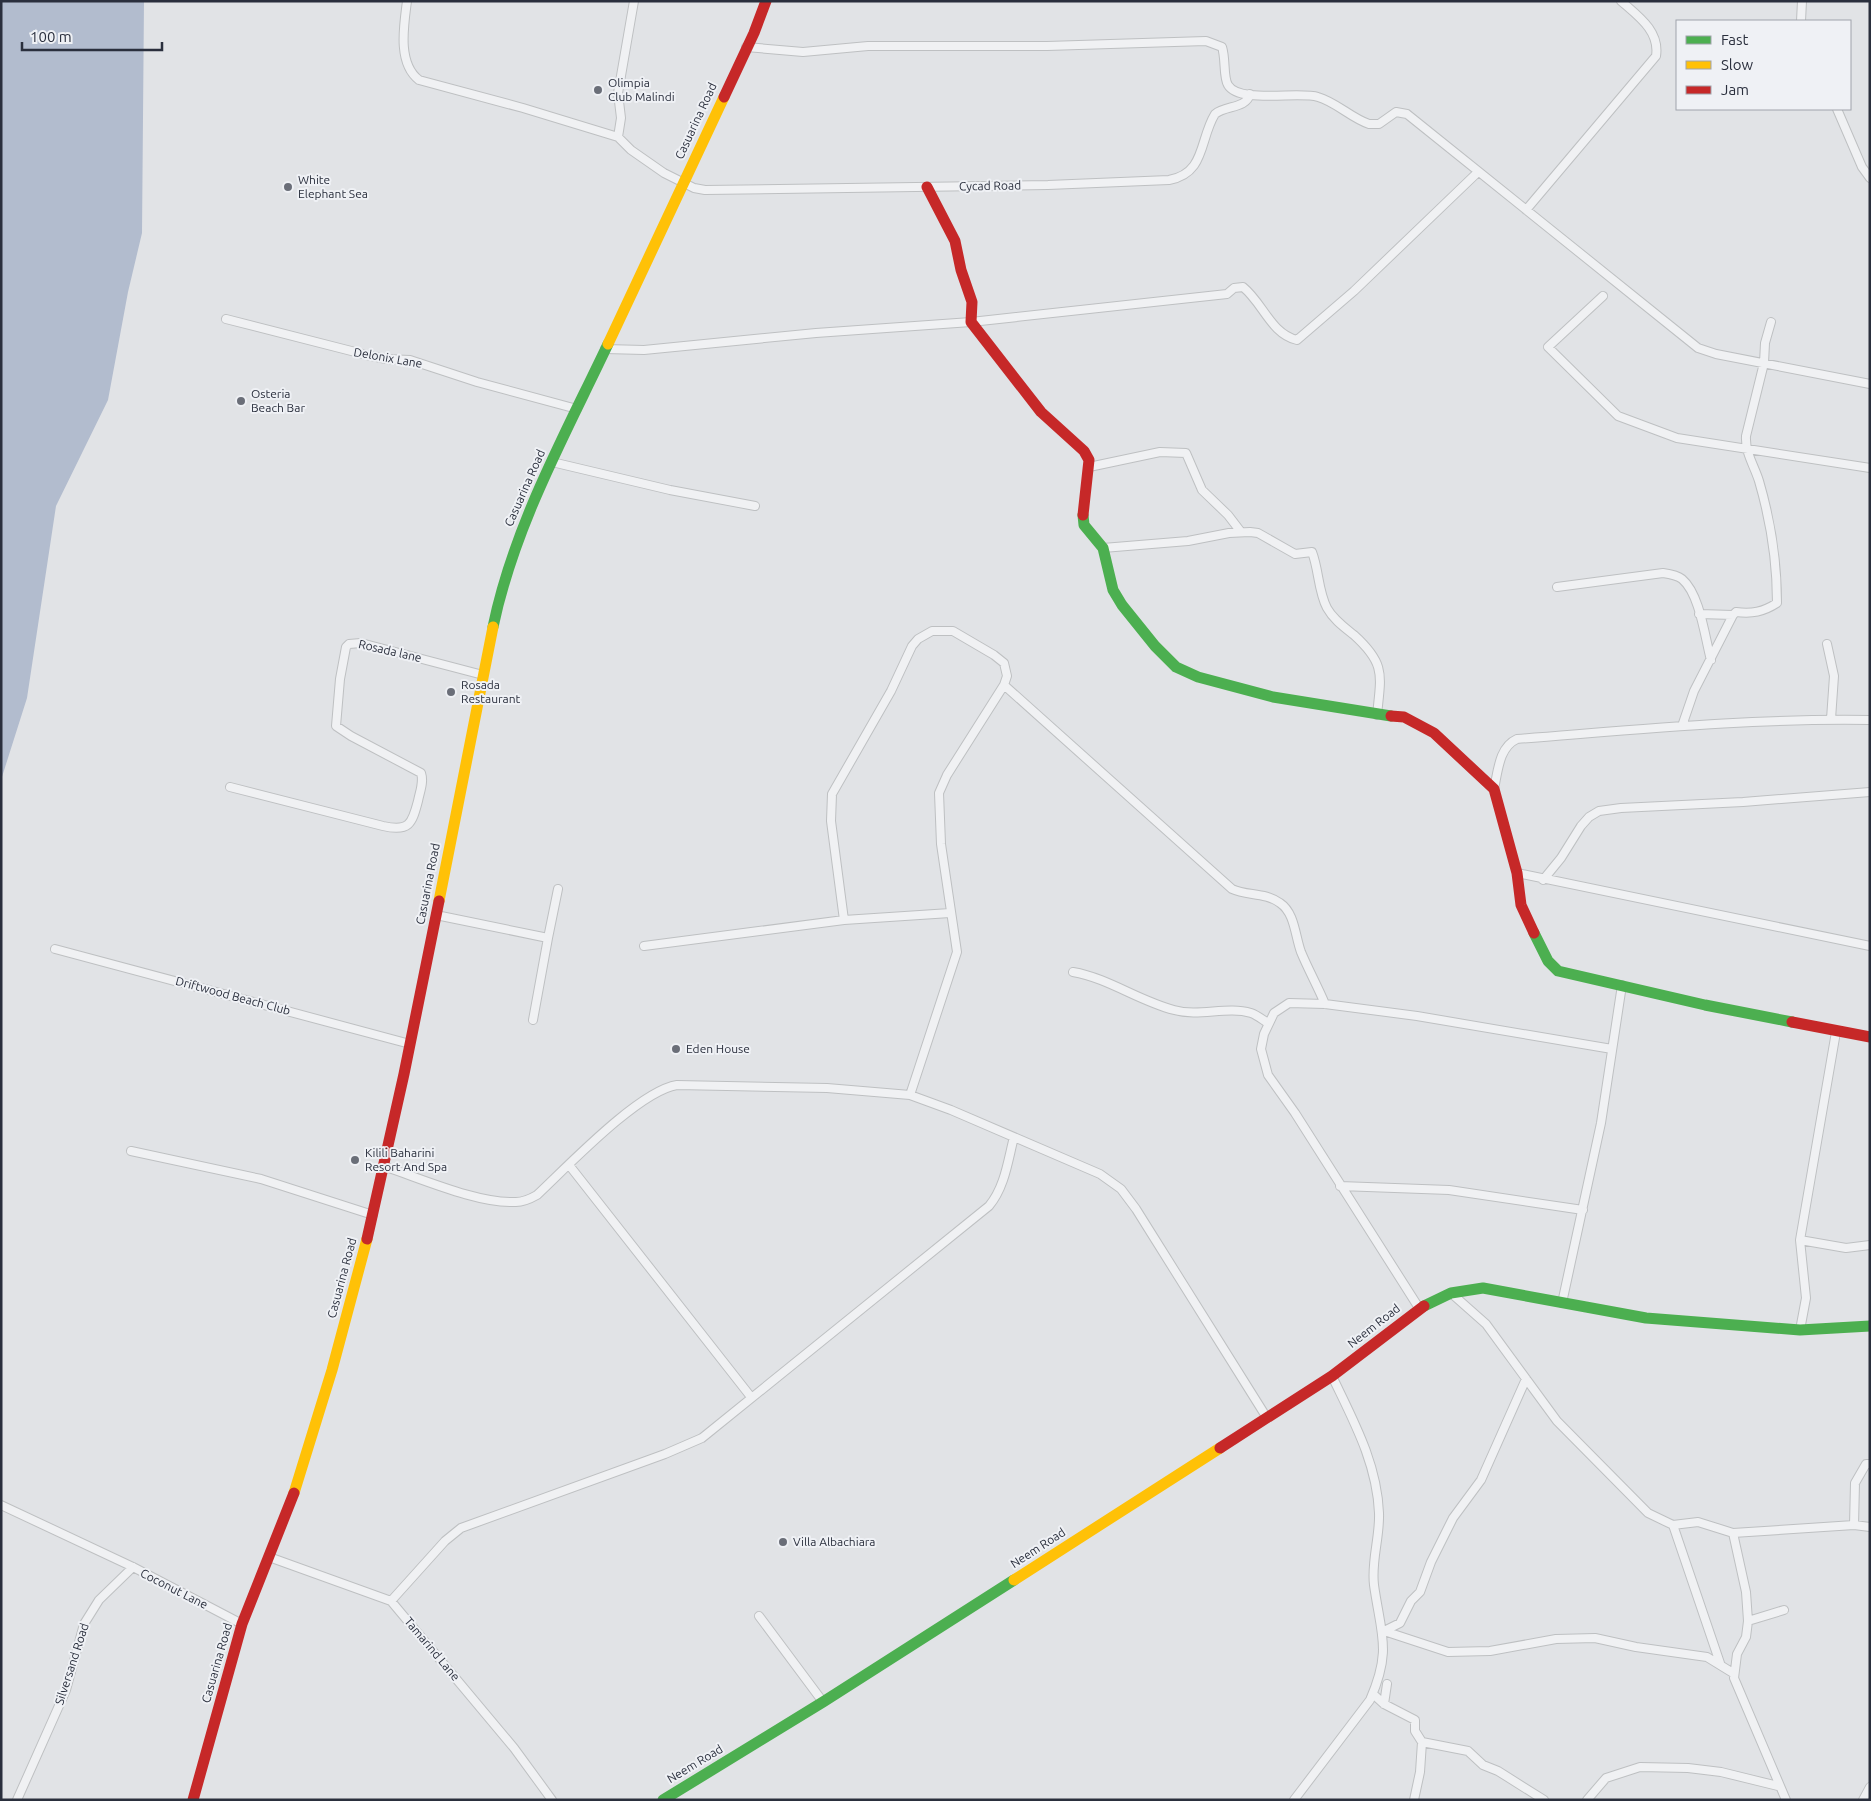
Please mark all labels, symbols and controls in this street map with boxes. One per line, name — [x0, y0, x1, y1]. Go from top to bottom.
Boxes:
scale bar — [22, 20, 162, 52]
legend — [1676, 20, 1851, 110]
text: 100 m — [30, 28, 72, 45]
text: Fast — [1721, 31, 1749, 48]
text: Slow — [1721, 56, 1754, 73]
place label: Olimpia Club Malindi — [608, 76, 675, 103]
street label: Casuarina Road — [672, 81, 719, 161]
text: Jam — [1721, 81, 1749, 98]
marker: Olimpia Club Malindi — [592, 84, 604, 96]
place label: White Elephant Sea — [298, 173, 368, 200]
street label: Cycad Road — [959, 178, 1021, 193]
marker: White Elephant Sea — [282, 181, 294, 193]
street label: Delonix Lane — [353, 345, 423, 370]
place label: Osteria Beach Bar — [251, 387, 305, 414]
marker: Osteria Beach Bar — [235, 395, 247, 407]
street label: Casuarina Road — [502, 447, 547, 528]
street label: Rosada lane — [357, 637, 423, 664]
place label: Rosada Restaurant — [461, 678, 521, 705]
marker: Rosada Restaurant — [445, 686, 457, 698]
street label: Casuarina Road — [413, 842, 442, 926]
street label: Driftwood Beach Club — [174, 974, 292, 1017]
place label: Eden House — [686, 1042, 750, 1055]
marker: Eden House — [670, 1043, 682, 1055]
place label: Kilili Baharini Resort And Spa — [365, 1146, 447, 1173]
marker: Kilili Baharini Resort And Spa — [349, 1154, 361, 1166]
street label: Casuarina Road — [325, 1236, 358, 1319]
street label: Neem Road — [1345, 1301, 1402, 1350]
street label: Neem Road — [1008, 1525, 1068, 1570]
place label: Villa Albachiara — [793, 1535, 876, 1548]
marker: Villa Albachiara — [777, 1536, 789, 1548]
street label: Coconut Lane — [138, 1566, 210, 1611]
street label: Tamarind Lane — [402, 1614, 463, 1683]
street label: Silversand Road — [52, 1621, 91, 1706]
street label: Casuarina Road — [199, 1621, 234, 1704]
street label: Neem Road — [665, 1742, 725, 1785]

